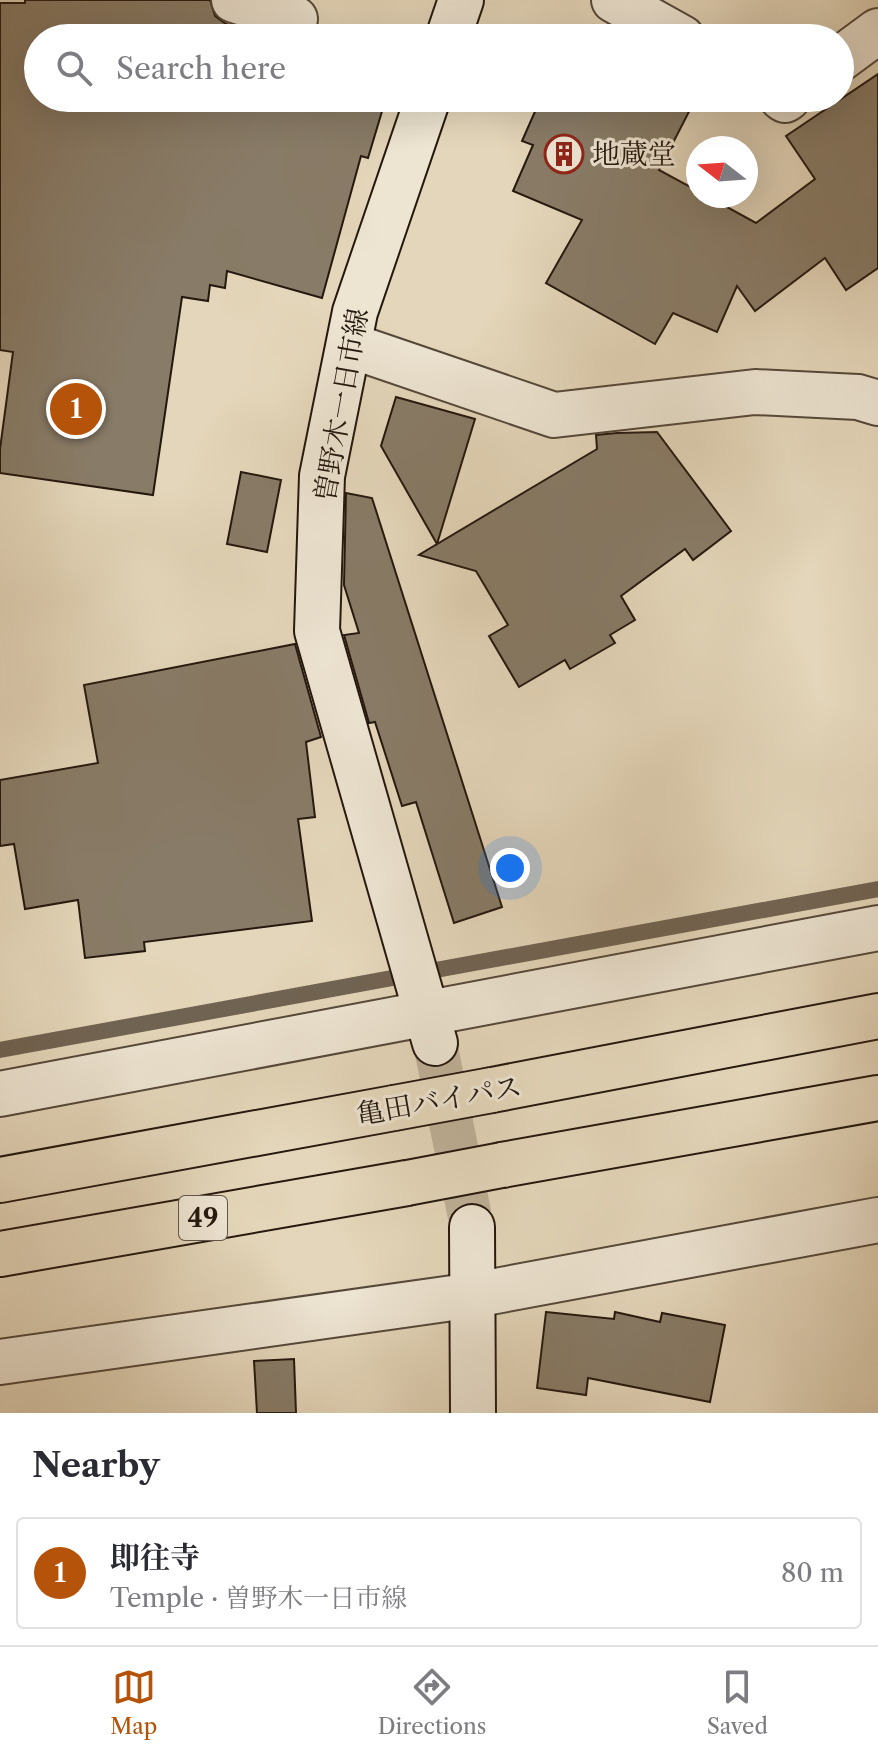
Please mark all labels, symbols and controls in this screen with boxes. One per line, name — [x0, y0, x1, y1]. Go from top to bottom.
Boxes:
search box — [24, 24, 854, 112]
icon: search — [52, 46, 96, 90]
text: Search here — [116, 50, 286, 87]
building icon: 地蔵堂 — [543, 133, 585, 175]
north arrow — [686, 136, 758, 208]
place label: 地蔵堂 — [592, 137, 676, 171]
street label: 曽野木一日市線 — [307, 306, 375, 504]
pin: 1 — [50, 379, 102, 439]
your location — [490, 848, 530, 888]
street label: 亀田バイパス — [354, 1069, 524, 1131]
road number: 49 — [179, 1196, 227, 1240]
text: Nearby — [32, 1444, 160, 1486]
text: 即往寺 — [110, 1539, 200, 1576]
text: 1 — [54, 1557, 66, 1589]
text: 80 m — [781, 1557, 844, 1589]
text: Temple · 曽野木一日市線 — [110, 1582, 407, 1614]
tab: Map — [110, 1665, 157, 1740]
tab: Directions — [378, 1665, 486, 1740]
tab: Saved — [707, 1665, 768, 1740]

